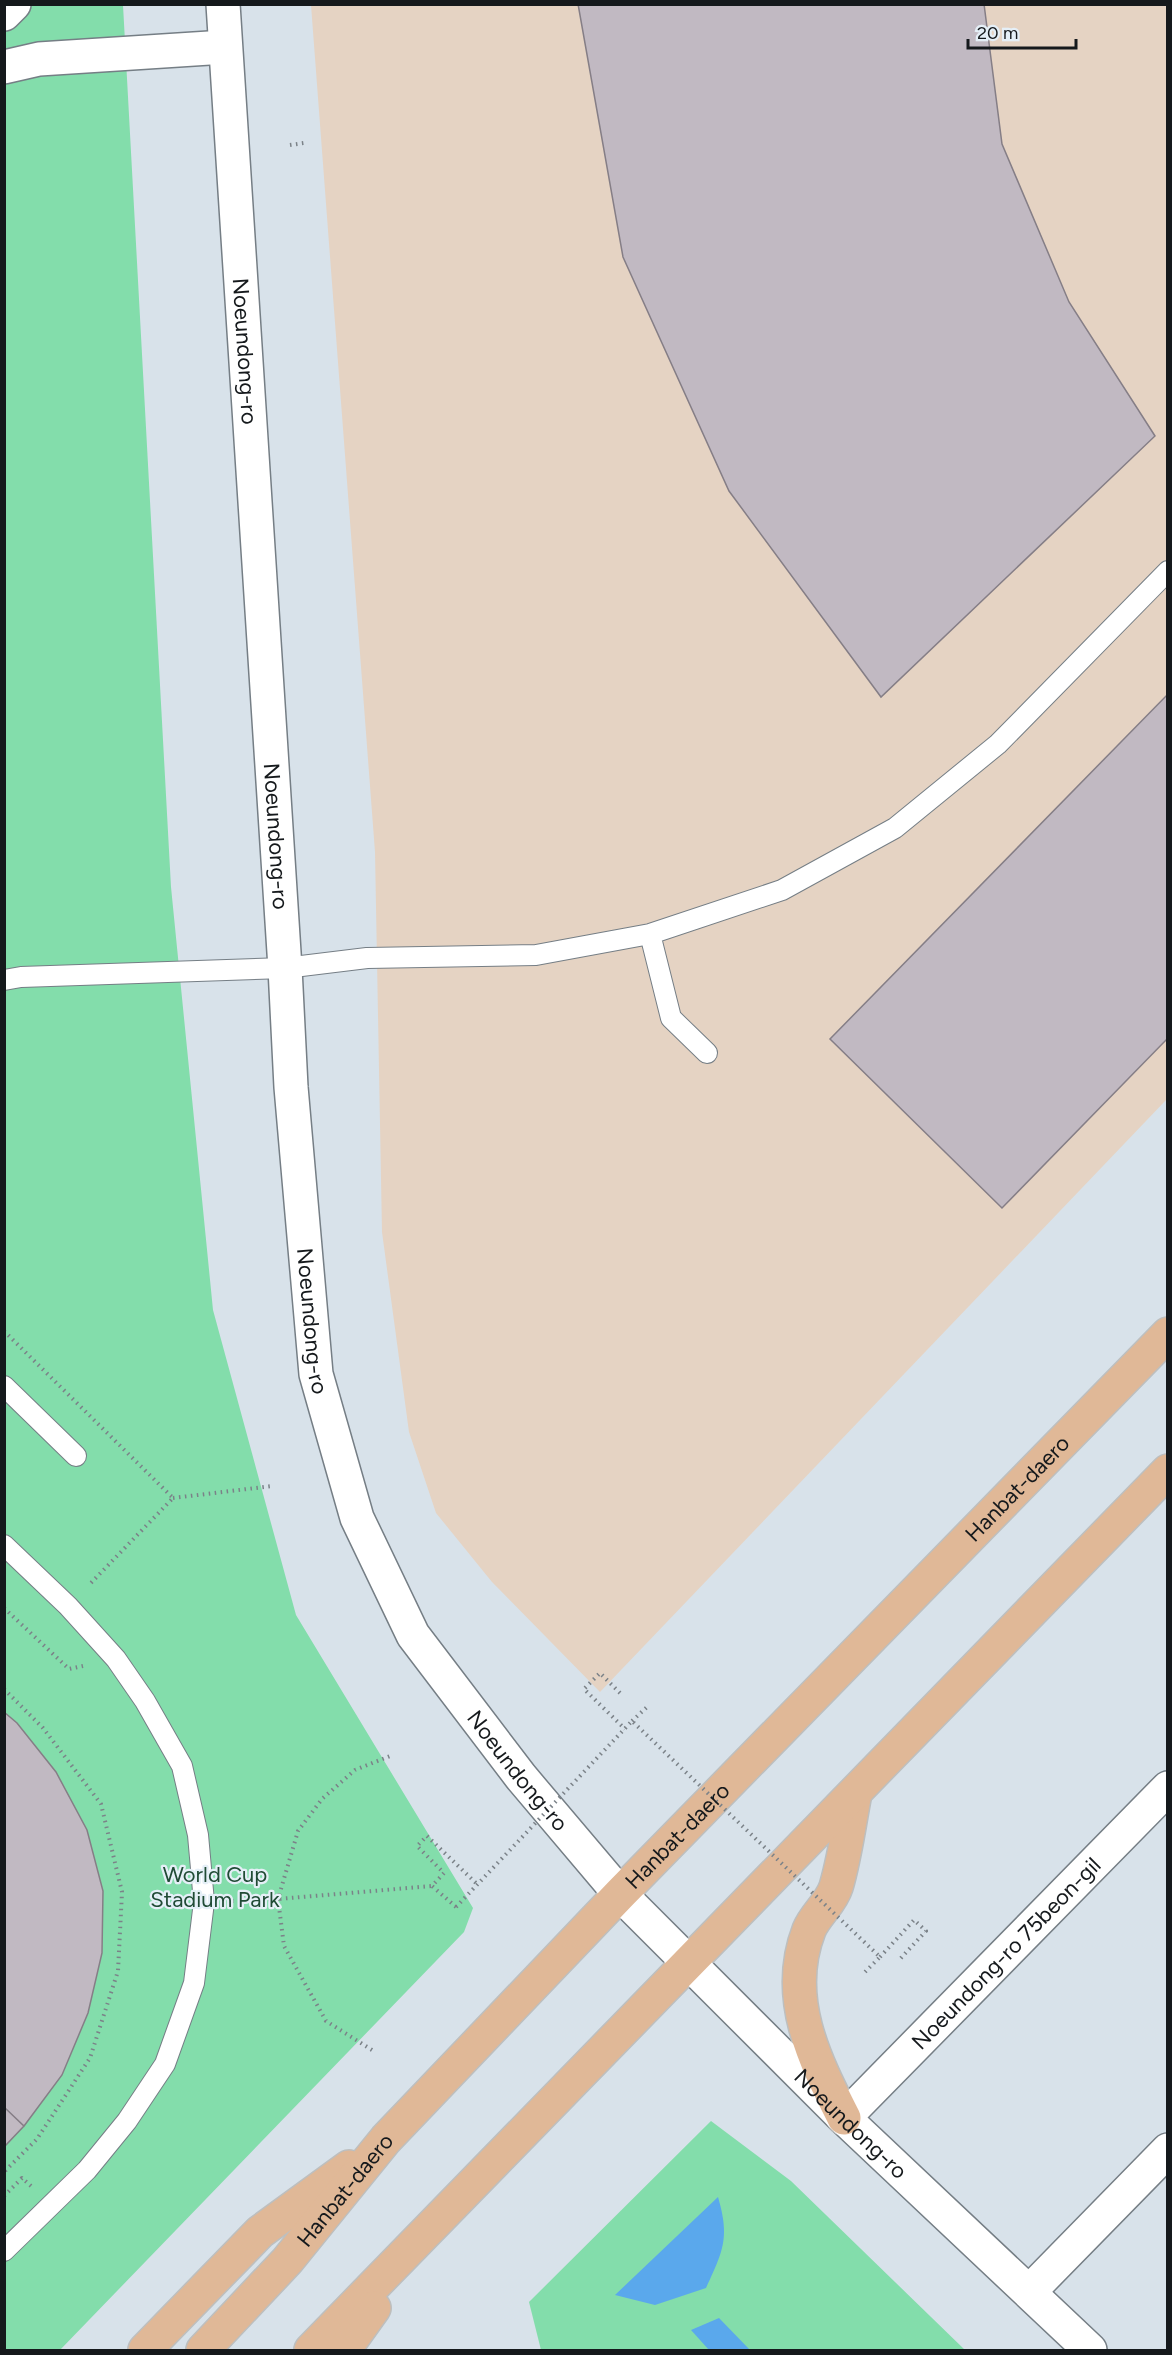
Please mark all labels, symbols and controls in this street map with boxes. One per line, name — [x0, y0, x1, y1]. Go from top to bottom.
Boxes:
scale bar — [968, 12, 1076, 50]
text: 20 m — [977, 22, 1018, 44]
street label: Noeundong-ro — [227, 277, 263, 425]
street label: Noeundong-ro — [258, 762, 294, 910]
street label: Noeundong-ro — [291, 1247, 334, 1397]
street label: Hanbat-daero — [959, 1430, 1075, 1547]
street label: Noeundong-ro — [461, 1705, 574, 1837]
street label: Hanbat-daero — [620, 1777, 735, 1895]
street label: Noeundong-ro 75beon-gil — [906, 1852, 1106, 2055]
park label: World Cup Stadium Park — [150, 1861, 280, 1913]
street label: Noeundong-ro — [789, 2063, 913, 2185]
street label: Hanbat-daero — [291, 2128, 399, 2252]

